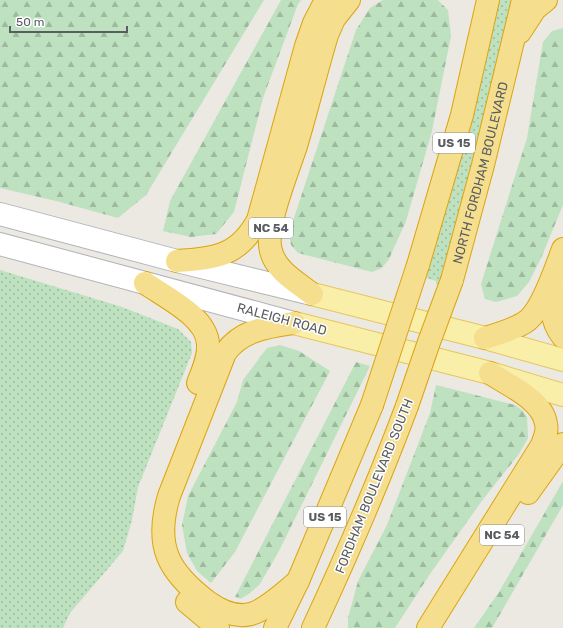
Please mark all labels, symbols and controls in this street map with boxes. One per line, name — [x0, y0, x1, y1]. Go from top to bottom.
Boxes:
scale bar — [10, 8, 127, 34]
text: 50 m — [16, 15, 44, 29]
street label: NORTH FORDHAM BOULEVARD — [449, 80, 510, 265]
road number: US 15 — [433, 133, 475, 153]
road number: NC 54 — [249, 218, 293, 238]
street label: RALEIGH ROAD — [236, 300, 328, 338]
street label: FORDHAM BOULEVARD SOUTH — [332, 396, 416, 576]
road number: US 15 — [304, 507, 346, 527]
road number: NC 54 — [480, 525, 524, 545]

